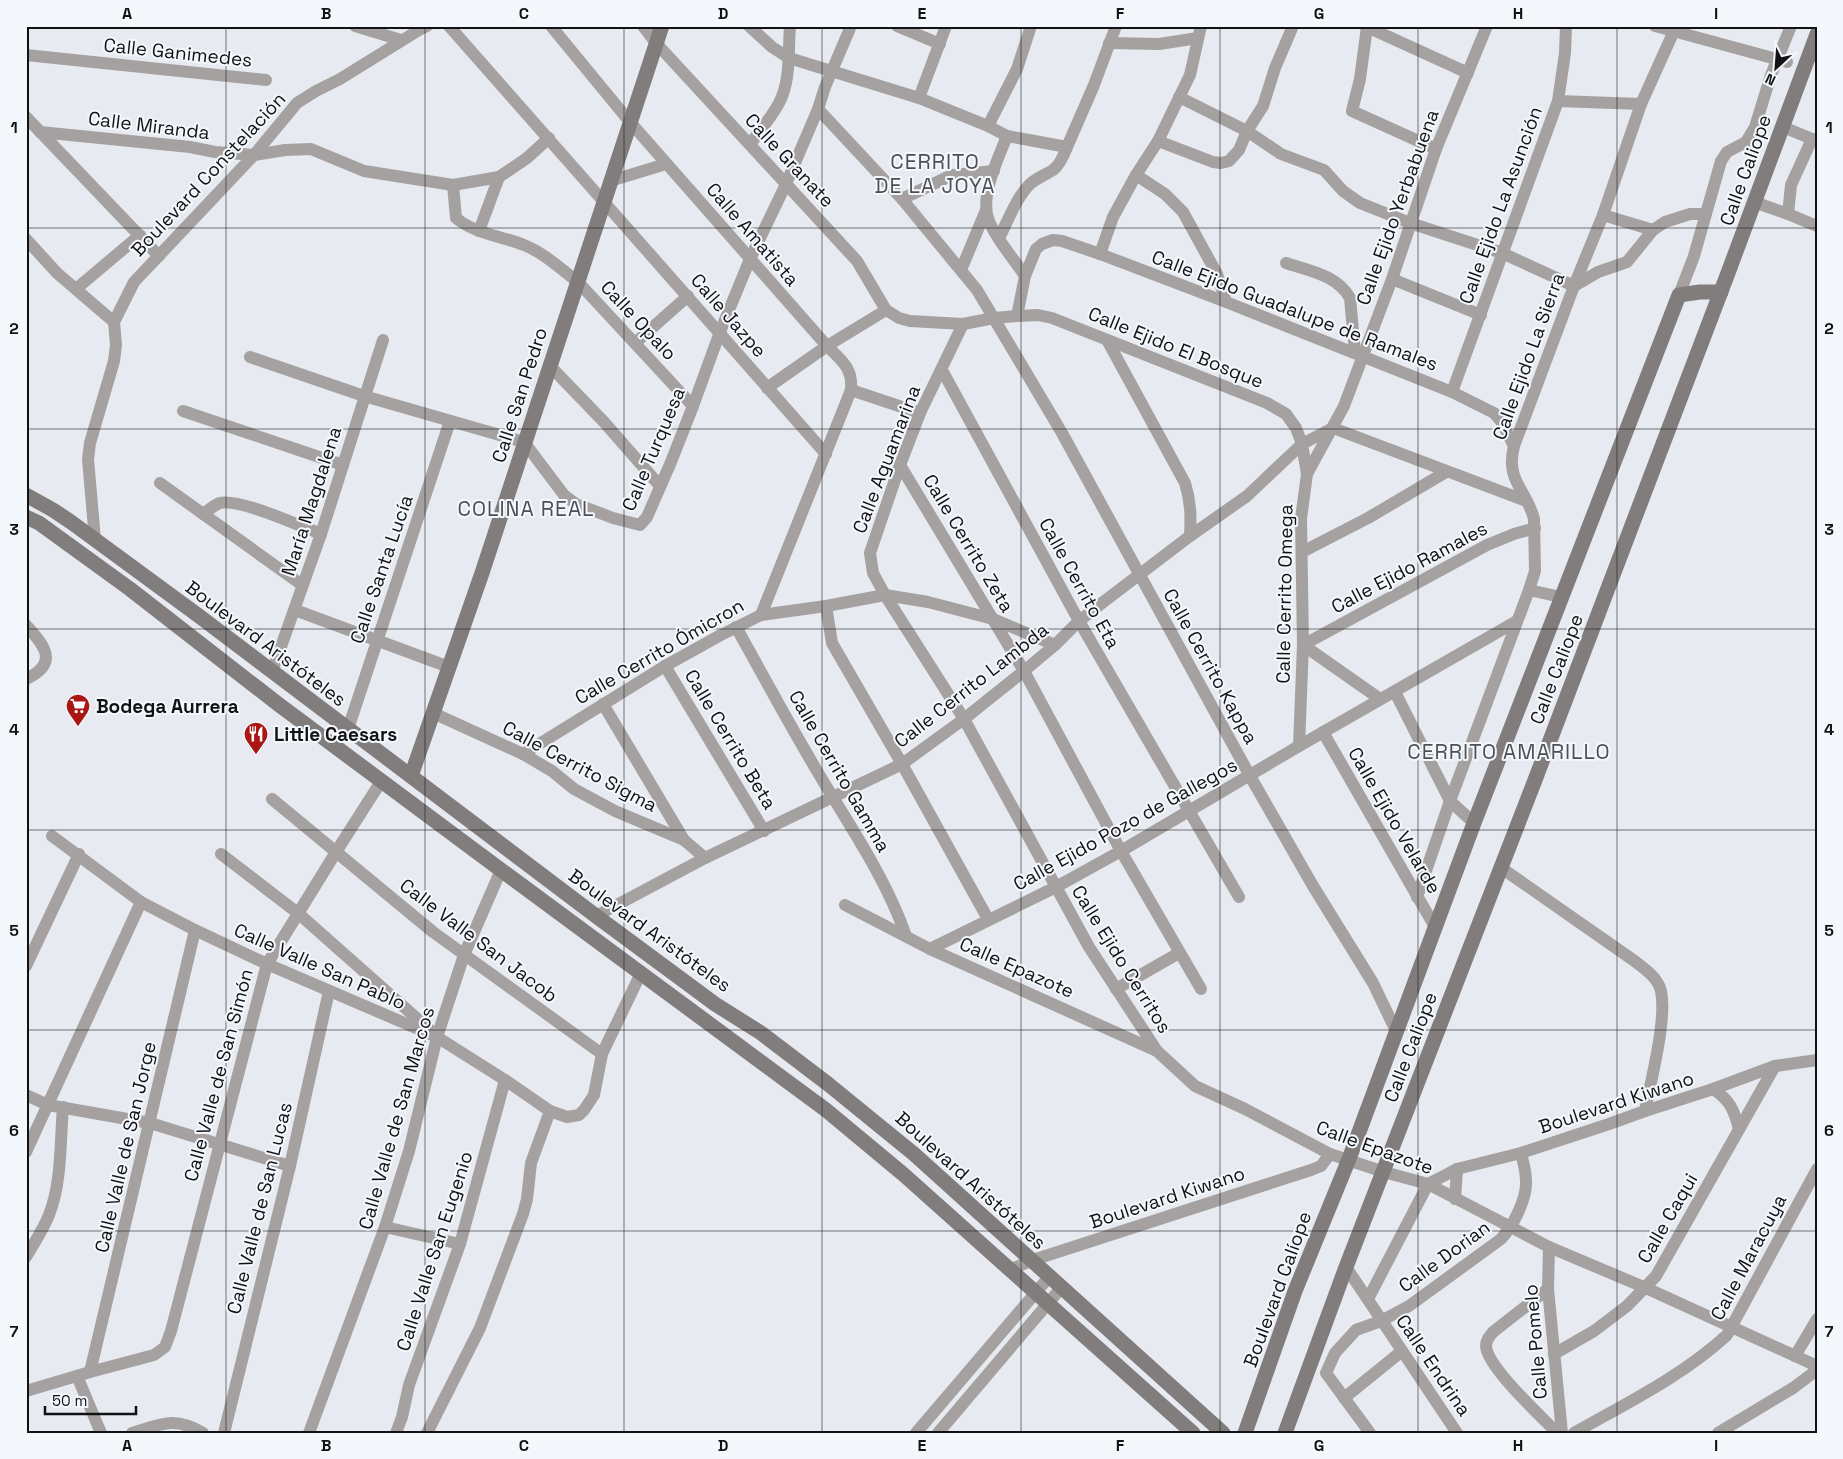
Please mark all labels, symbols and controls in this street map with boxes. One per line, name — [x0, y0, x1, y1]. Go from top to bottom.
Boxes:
text: A — [122, 3, 132, 24]
text: B — [321, 3, 331, 24]
text: C — [519, 3, 529, 24]
text: D — [718, 3, 728, 24]
text: E — [918, 3, 927, 24]
text: F — [1116, 3, 1125, 24]
text: G — [1314, 3, 1324, 24]
text: H — [1513, 3, 1523, 24]
text: I — [1714, 3, 1718, 24]
street label: Calle Ganimedes — [102, 32, 254, 73]
north arrow — [1750, 42, 1800, 92]
text: N — [1762, 70, 1778, 90]
street label: Boulevard Constelación — [126, 87, 291, 262]
street label: Calle Ejido La Asunción — [1453, 103, 1548, 307]
street label: Calle Miranda — [87, 106, 211, 145]
street label: Calle Ejido Yerbabuena — [1350, 106, 1445, 308]
street label: Calle Granate — [739, 108, 840, 213]
street label: Calle Caliope — [1714, 111, 1777, 229]
text: 1 — [10, 117, 18, 138]
text: 1 — [1825, 117, 1833, 138]
district label: CERRITO DE LA JOYA — [874, 148, 996, 199]
street label: Calle Amatista — [701, 177, 805, 292]
street label: Calle Ejido Guadalupe de Ramales — [1148, 244, 1441, 377]
street label: Calle Jazpe — [685, 268, 772, 363]
street label: Calle Ejido La Sierra — [1487, 269, 1570, 443]
street label: Calle Opalo — [595, 275, 682, 366]
street label: Calle Ejido El Bosque — [1084, 301, 1267, 394]
text: 2 — [9, 318, 19, 339]
text: 2 — [1824, 318, 1834, 339]
street label: Calle San Pedro — [486, 324, 553, 466]
street label: Calle Aguamarina — [847, 381, 926, 537]
street label: Calle Turquesa — [616, 383, 691, 515]
street label: María Magdalena — [275, 423, 347, 579]
street label: Calle Cerrito Zeta — [917, 469, 1020, 617]
street label: Calle Santa Lucía — [344, 491, 419, 647]
district label: COLINA REAL — [457, 495, 595, 522]
street label: Calle Cerrito Omega — [1270, 504, 1299, 684]
street label: Calle Cerrito Eta — [1033, 513, 1126, 653]
street label: Calle Ejido Ramales — [1327, 516, 1492, 619]
text: 3 — [9, 519, 19, 540]
text: 3 — [1824, 519, 1834, 540]
street label: Boulevard Aristóteles — [180, 575, 351, 712]
street label: Calle Cerrito Kappa — [1157, 584, 1264, 748]
street label: Calle Cerrito Ómicron — [570, 593, 748, 710]
street label: Calle Caliope — [1524, 610, 1589, 728]
street label: Calle Cerrito Lambda — [889, 617, 1054, 753]
street label: Calle Cerrito Beta — [679, 665, 782, 814]
street label: Calle Cerrito Gamma — [783, 686, 896, 857]
supermarket icon: Bodega Aurrera — [65, 693, 91, 727]
place label: Bodega Aurrera — [96, 694, 239, 719]
street label: Calle Cerrito Sigma — [498, 715, 662, 818]
text: 4 — [9, 719, 19, 740]
text: 4 — [1824, 719, 1834, 740]
restaurant icon: Little Caesars — [243, 721, 269, 755]
place label: Little Caesars — [274, 722, 397, 747]
district label: CERRITO AMARILLO — [1407, 738, 1611, 765]
street label: Calle Ejido Velarde — [1342, 742, 1447, 898]
street label: Calle Ejido Pozo de Gallegos — [1009, 752, 1242, 897]
street label: Boulevard Aristóteles — [564, 863, 736, 998]
street label: Calle Valle San Jacob — [395, 873, 563, 1008]
street label: Calle Ejido Cerritos — [1066, 881, 1177, 1038]
street label: Calle Valle San Pablo — [230, 917, 410, 1016]
text: 5 — [9, 920, 19, 941]
text: 5 — [1824, 920, 1834, 941]
street label: Calle Epazote — [956, 931, 1078, 1004]
street label: Calle Valle de San Simón — [178, 966, 259, 1184]
street label: Calle Caliope — [1378, 988, 1443, 1106]
street label: Calle Valle de San Marcos — [353, 1004, 440, 1232]
street label: Calle Valle de San Jorge — [89, 1039, 162, 1255]
street label: Boulevard Kiwano — [1535, 1066, 1697, 1139]
street label: Calle Valle de San Lucas — [221, 1100, 298, 1317]
street label: Boulevard Aristóteles — [890, 1106, 1051, 1255]
street label: Calle Epazote — [1313, 1115, 1437, 1180]
text: 6 — [9, 1120, 19, 1141]
text: 6 — [1824, 1120, 1834, 1141]
street label: Calle Valle San Eugenio — [390, 1148, 479, 1354]
street label: Boulevard Kiwano — [1086, 1161, 1248, 1234]
street label: Calle Caqui — [1632, 1169, 1703, 1268]
street label: Calle Maracuya — [1705, 1190, 1792, 1324]
street label: Boulevard Calíope — [1238, 1208, 1317, 1370]
street label: Calle Dorian — [1394, 1215, 1495, 1298]
street label: Calle Pomelo — [1518, 1283, 1553, 1401]
street label: Calle Endrina — [1390, 1310, 1477, 1421]
text: 7 — [10, 1321, 19, 1342]
text: 7 — [1825, 1321, 1834, 1342]
scale bar — [45, 1384, 136, 1416]
text: 50 m — [52, 1391, 87, 1410]
text: A — [122, 1435, 132, 1456]
text: B — [321, 1435, 331, 1456]
text: C — [519, 1435, 529, 1456]
text: D — [718, 1435, 728, 1456]
text: E — [918, 1435, 927, 1456]
text: F — [1116, 1435, 1125, 1456]
text: G — [1314, 1435, 1324, 1456]
text: H — [1513, 1435, 1523, 1456]
text: I — [1714, 1435, 1718, 1456]

